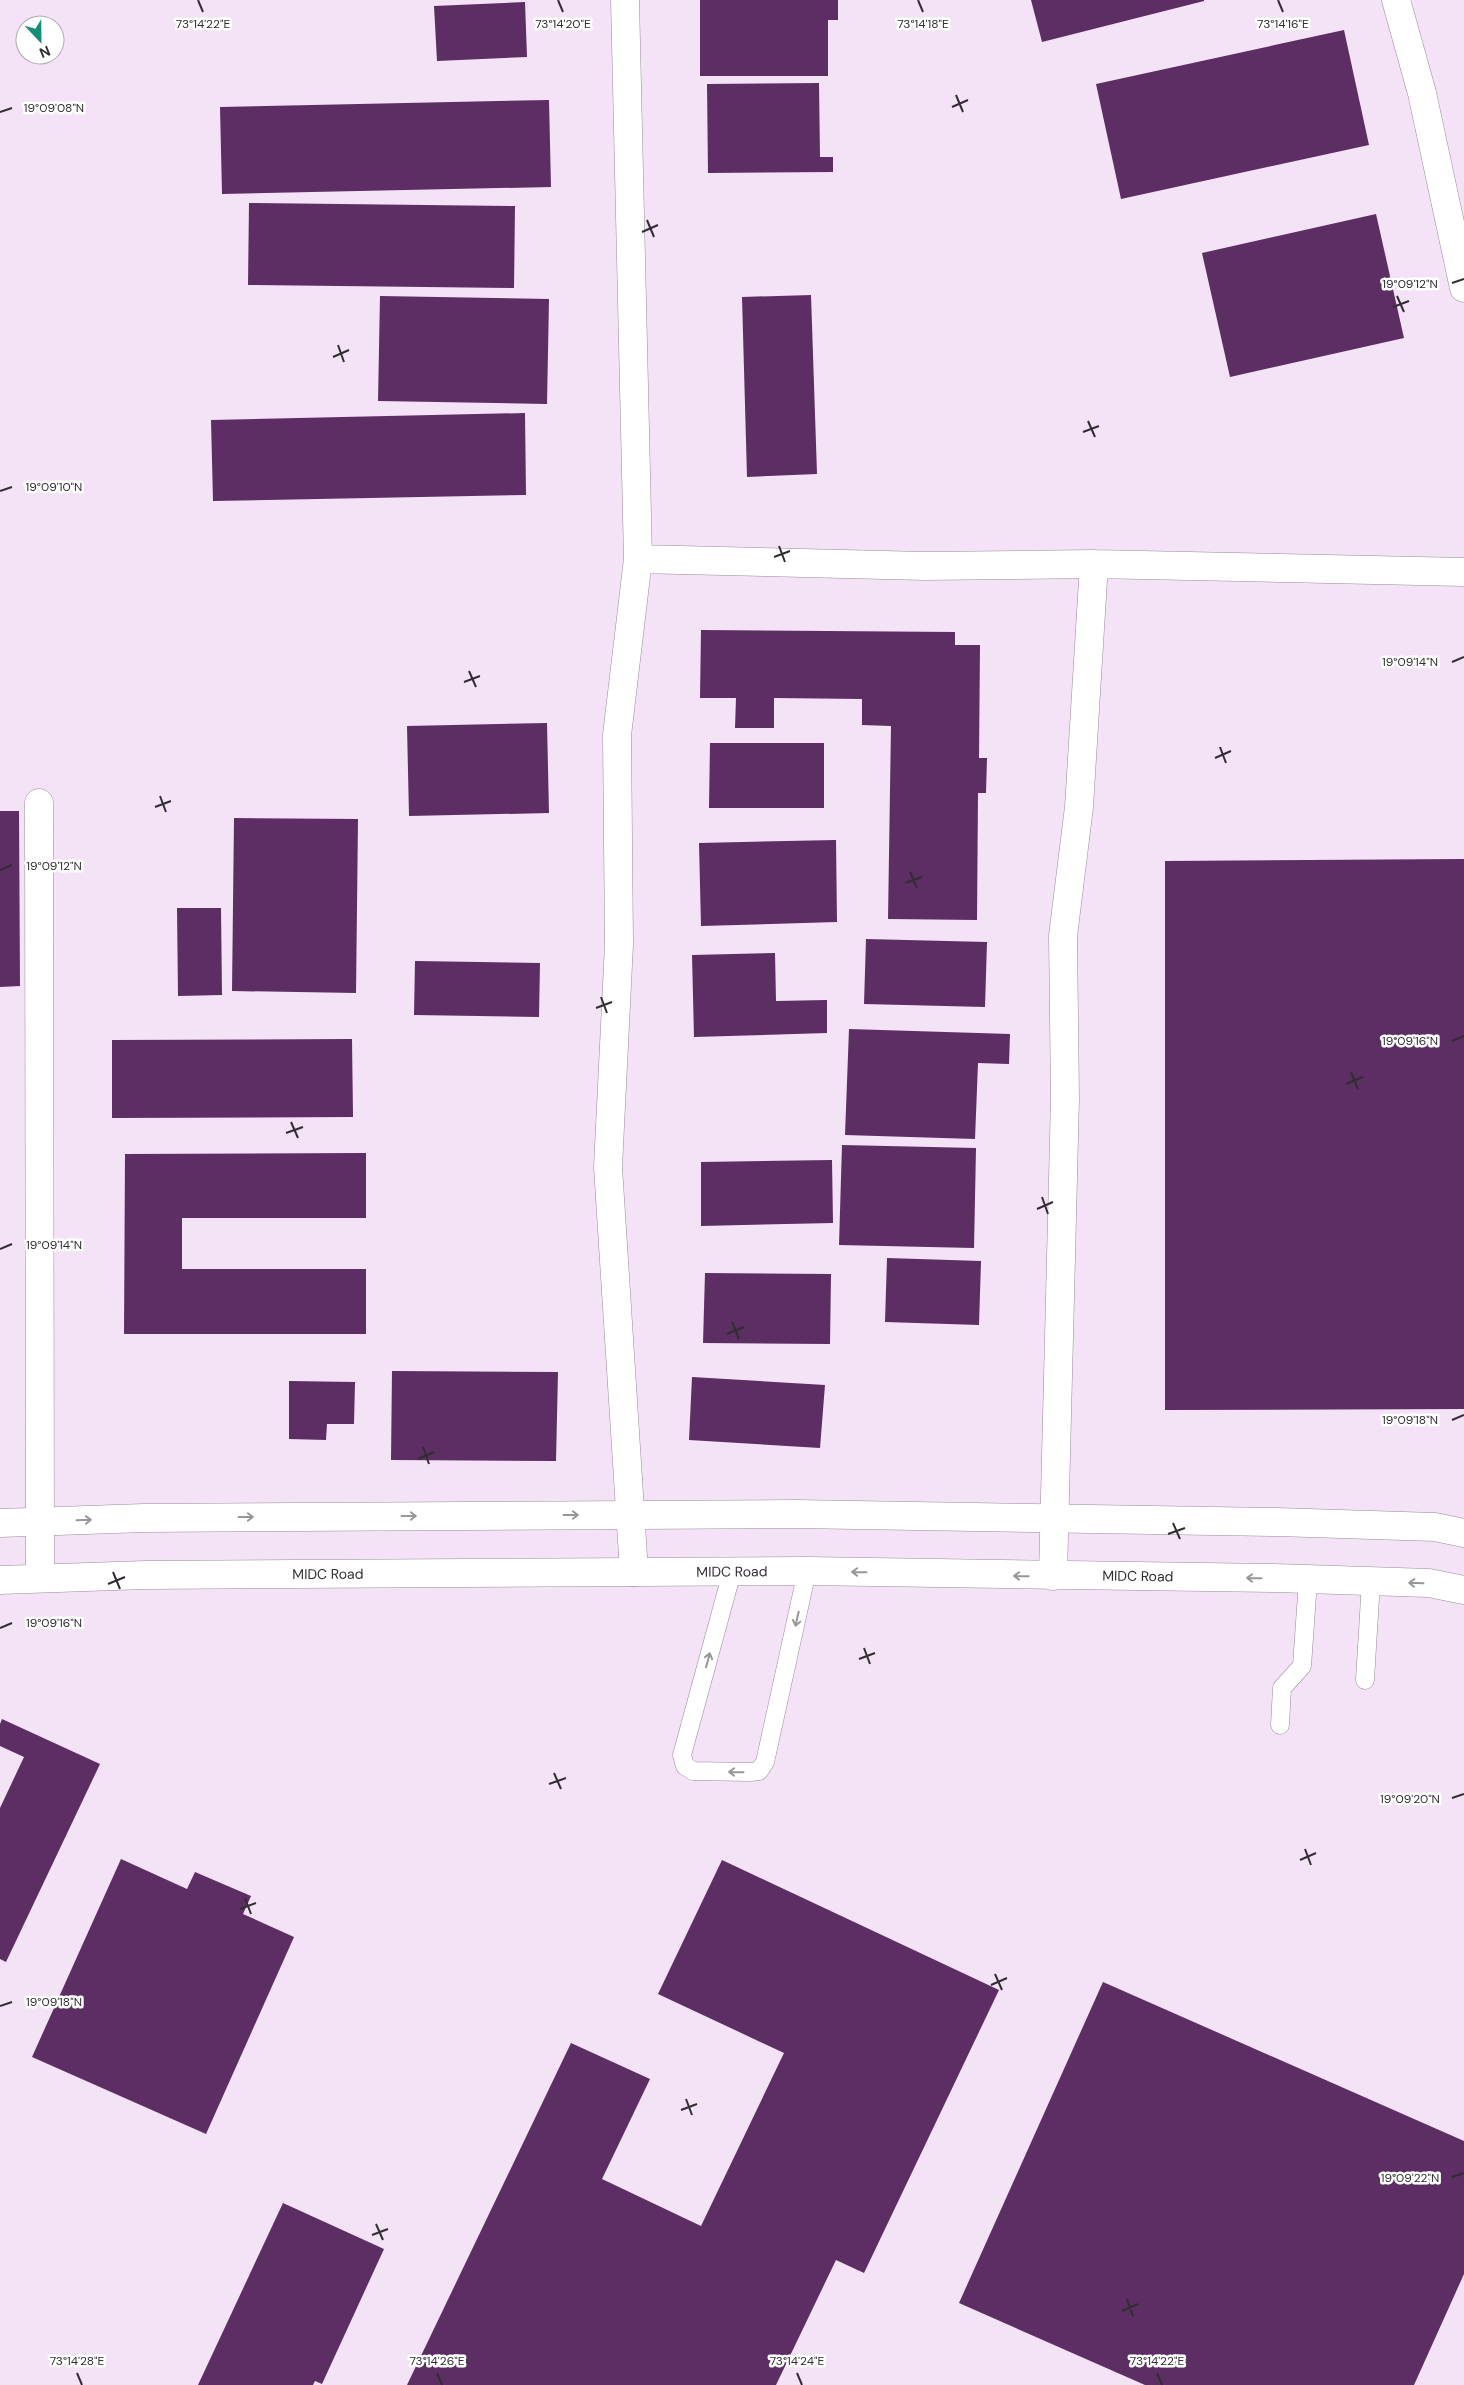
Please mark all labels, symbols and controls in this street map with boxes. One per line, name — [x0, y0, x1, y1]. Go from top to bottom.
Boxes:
north arrow — [15, 15, 65, 65]
text: 73°14'22"E — [176, 16, 230, 32]
text: 73°14'20"E — [535, 16, 591, 32]
text: 73°14'18"E — [897, 16, 949, 32]
text: 73°14'16"E — [1257, 16, 1309, 32]
text: N — [37, 42, 53, 62]
text: 19°09'08"N — [24, 100, 84, 116]
text: 19°09'12"N — [1382, 276, 1438, 292]
text: 19°09'10"N — [26, 479, 82, 495]
text: 19°09'14"N — [1382, 654, 1438, 670]
text: 19°09'12"N — [26, 858, 82, 874]
text: 19°09'16"N — [1382, 1033, 1438, 1049]
text: 19°09'14"N — [26, 1237, 82, 1253]
text: 19°09'18"N — [1382, 1412, 1438, 1428]
one-way arrow — [562, 1510, 579, 1520]
one-way arrow — [400, 1511, 416, 1521]
one-way arrow — [238, 1512, 254, 1522]
one-way arrow — [75, 1516, 91, 1525]
street label: MIDC Road — [696, 1562, 768, 1581]
street label: MIDC Road — [292, 1565, 364, 1583]
street label: MIDC Road — [1102, 1566, 1174, 1585]
one-way arrow — [851, 1567, 867, 1577]
one-way arrow — [1013, 1571, 1029, 1580]
one-way arrow — [1246, 1573, 1262, 1583]
one-way arrow — [1408, 1578, 1424, 1588]
one-way arrow — [791, 1610, 801, 1626]
text: 19°09'16"N — [26, 1615, 82, 1631]
one-way arrow — [704, 1652, 713, 1668]
one-way arrow — [728, 1767, 744, 1777]
text: 19°09'20"N — [1380, 1791, 1440, 1807]
text: 19°09'18"N — [26, 1994, 82, 2010]
text: 19°09'22"N — [1381, 2170, 1439, 2186]
text: 73°14'28"E — [50, 2353, 104, 2369]
text: 73°14'26"E — [410, 2353, 465, 2369]
text: 73°14'24"E — [770, 2353, 824, 2369]
text: 73°14'22"E — [1130, 2353, 1184, 2369]

